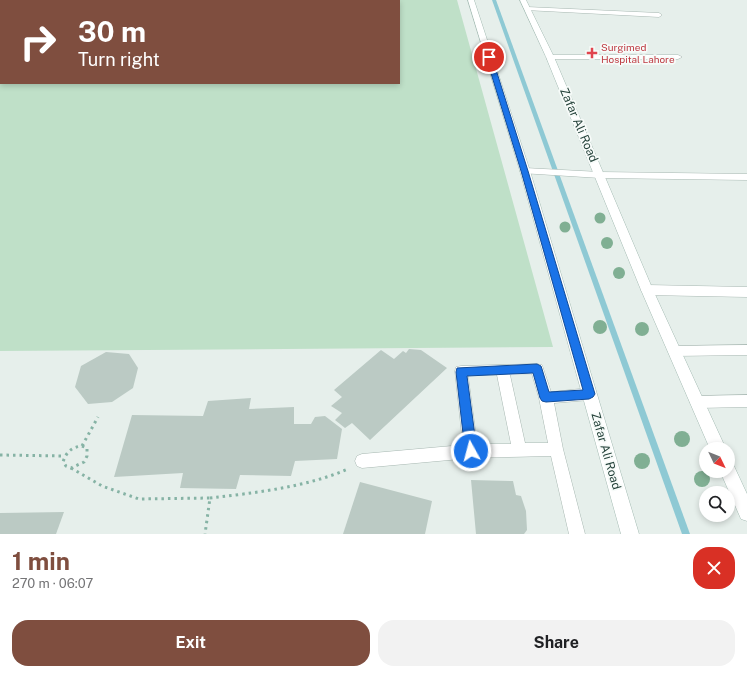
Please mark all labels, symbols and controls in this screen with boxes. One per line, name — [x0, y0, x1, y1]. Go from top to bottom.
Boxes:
text: 30 m — [78, 15, 146, 48]
icon: right — [12, 16, 64, 68]
pin — [472, 40, 506, 74]
place label: Surgimed Hospital Lahore — [601, 41, 675, 65]
icon: arrive — [478, 46, 500, 68]
marker: Surgimed Hospital Lahore — [586, 47, 598, 59]
text: Turn right — [78, 49, 160, 70]
street label: Zafar Ali Road — [557, 86, 601, 164]
street label: Zafar Ali Road — [588, 411, 624, 491]
position arrow — [450, 430, 492, 472]
north arrow — [699, 442, 735, 478]
map controls — [699, 442, 735, 522]
button: search — [699, 486, 735, 522]
text: 1 min — [12, 547, 70, 575]
button: close — [693, 547, 735, 589]
text: 270 m · 06:07 — [12, 576, 93, 591]
button: Exit — [12, 620, 370, 666]
button: Share — [378, 620, 735, 666]

